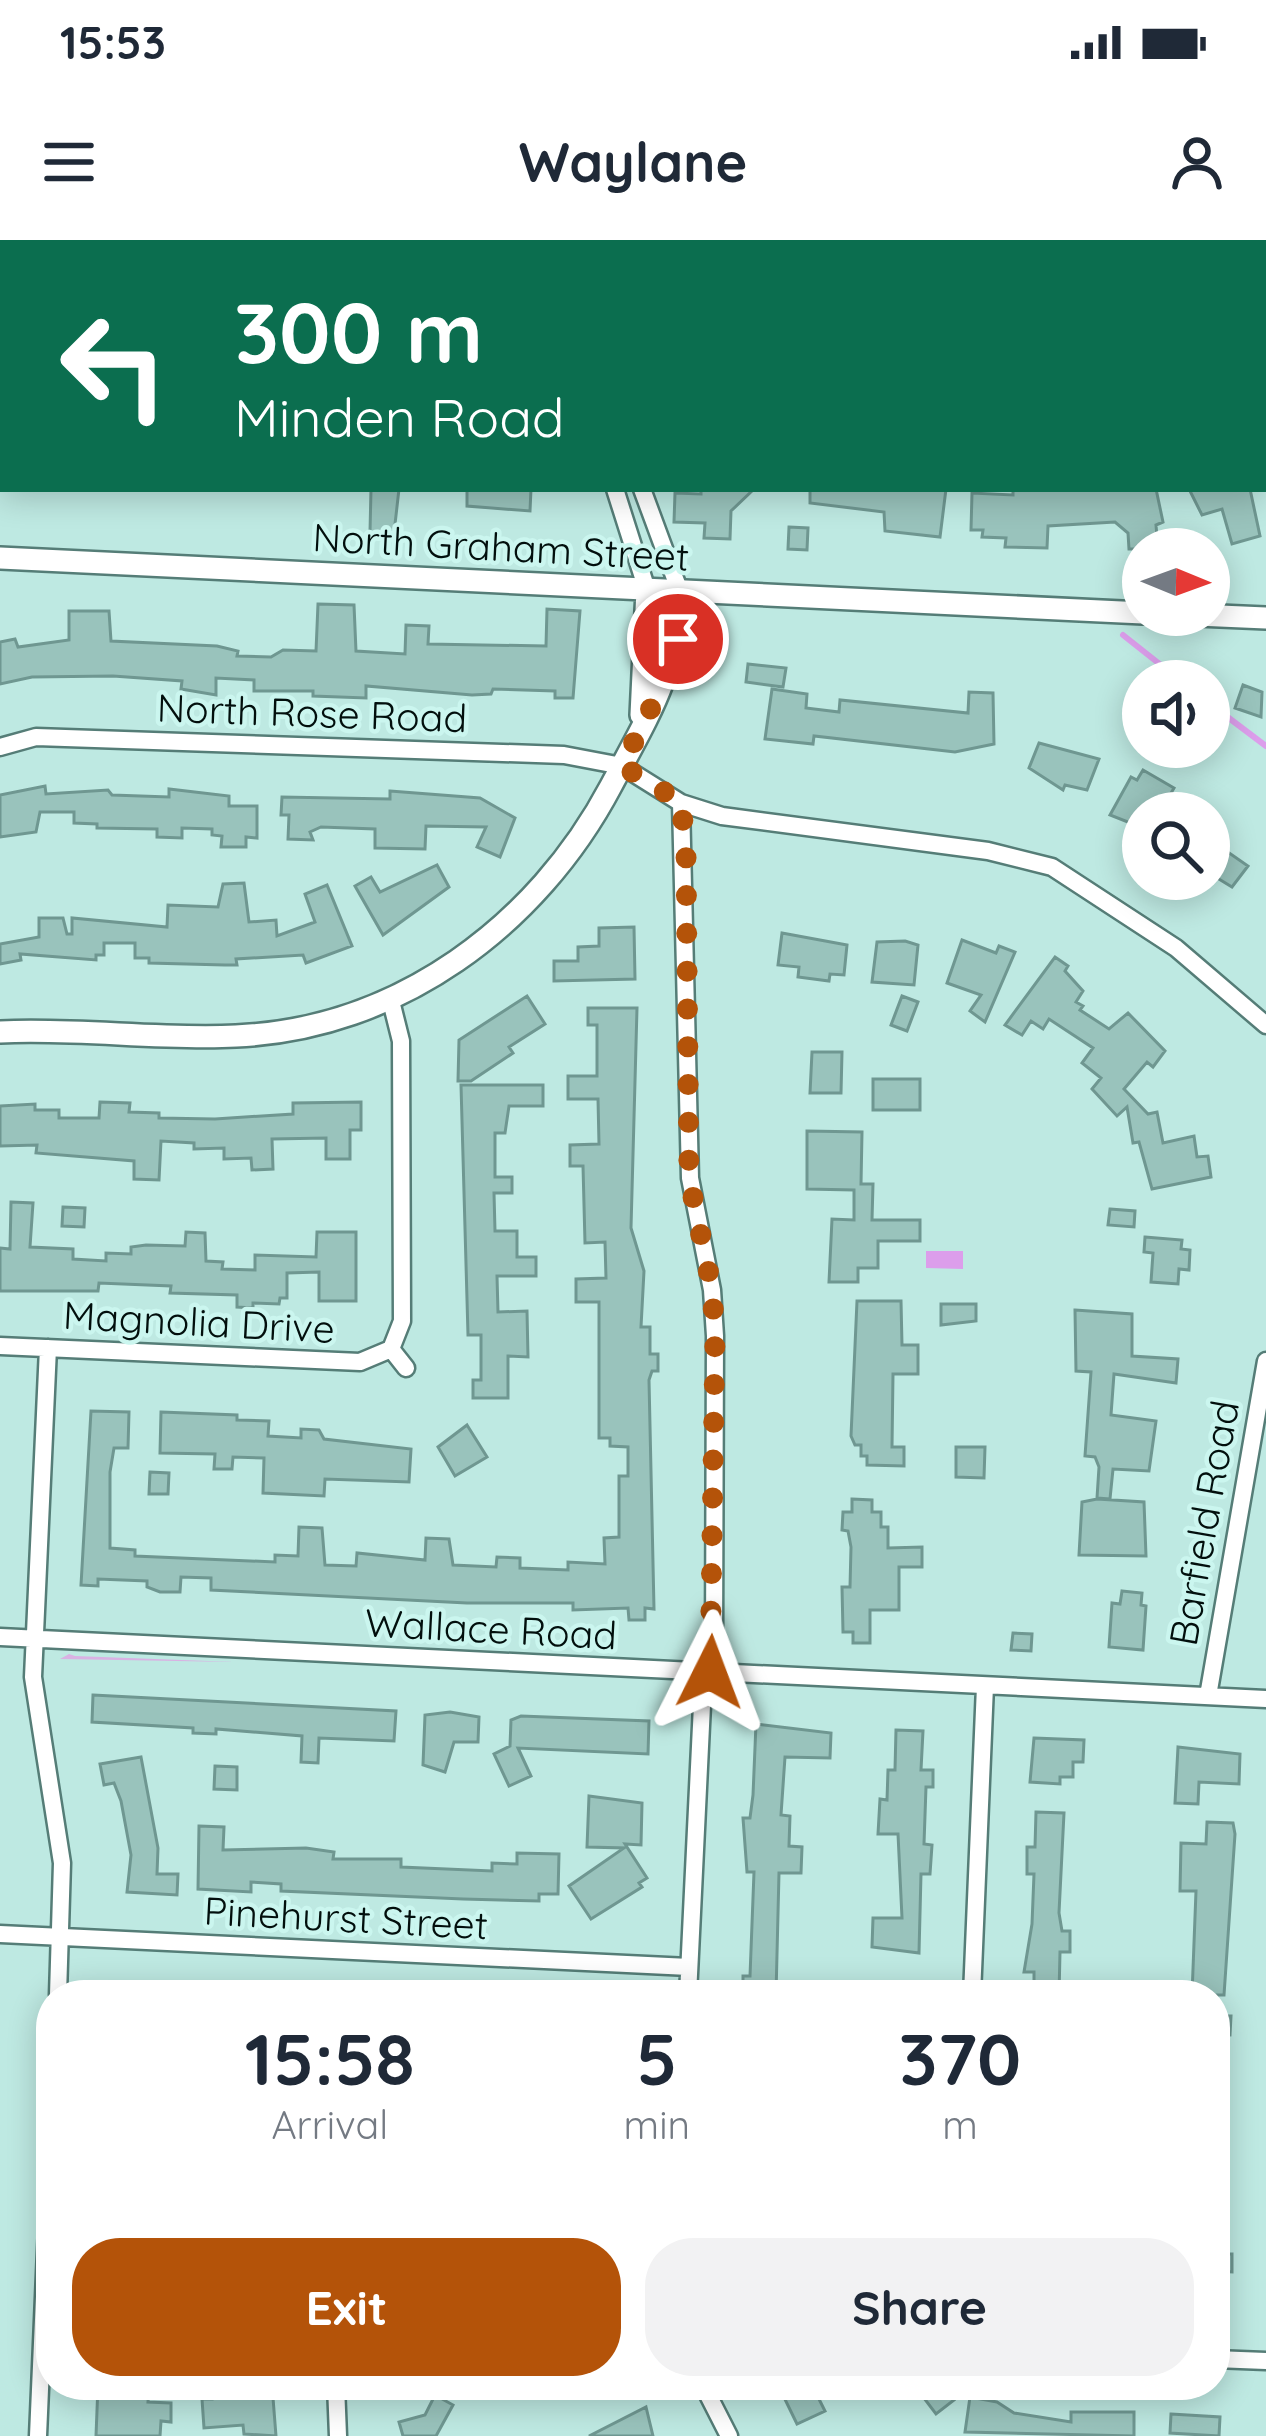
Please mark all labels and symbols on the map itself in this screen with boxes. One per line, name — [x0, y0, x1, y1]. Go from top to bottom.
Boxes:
street label: North Graham Street — [312, 512, 690, 581]
north arrow — [1122, 528, 1230, 636]
pin — [627, 588, 729, 690]
street label: North Rose Road — [156, 683, 468, 742]
street label: Magnolia Drive — [62, 1290, 336, 1353]
street label: Barfield Road — [1158, 1397, 1249, 1649]
street label: Wallace Road — [364, 1597, 618, 1660]
position arrow — [647, 1609, 773, 1735]
street label: Pinehurst Street — [203, 1886, 489, 1949]

